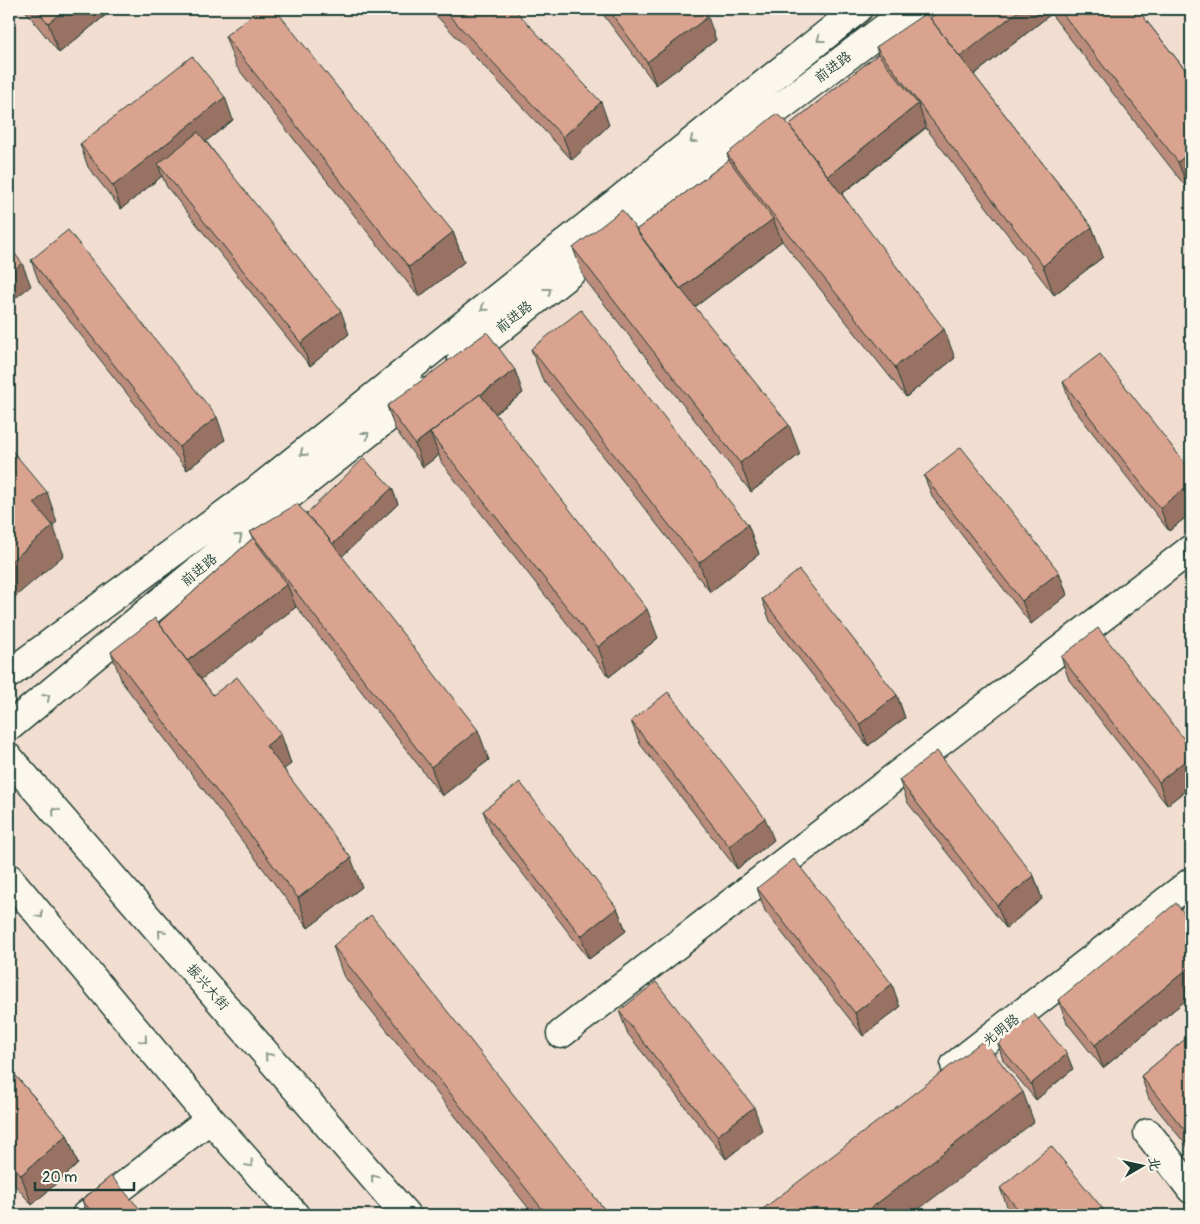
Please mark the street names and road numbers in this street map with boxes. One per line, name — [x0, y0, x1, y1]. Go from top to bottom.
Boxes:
street label: 前进路 — [811, 48, 855, 86]
street label: 前进路 — [492, 297, 536, 337]
street label: 前进路 — [177, 550, 221, 590]
street label: 振兴大街 — [183, 960, 233, 1014]
street label: 光明路 — [979, 1010, 1023, 1050]

